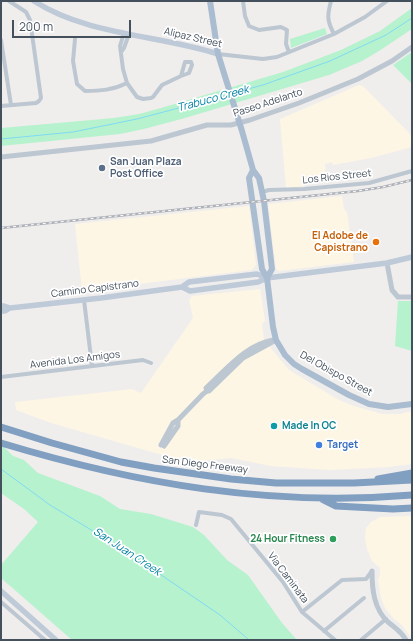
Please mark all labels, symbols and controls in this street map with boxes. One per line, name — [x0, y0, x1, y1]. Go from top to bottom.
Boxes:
scale bar — [14, 12, 133, 38]
text: 200 m — [19, 18, 53, 35]
street label: Alipaz Street — [163, 26, 223, 50]
water label: Trabuco Creek — [176, 83, 250, 115]
street label: Paseo Adelanto — [232, 86, 304, 120]
place label: San Juan Plaza Post Office — [110, 156, 182, 180]
marker: San Juan Plaza Post Office — [97, 163, 107, 173]
street label: Los Rios Street — [302, 167, 372, 187]
place label: El Adobe de Capistrano — [312, 230, 368, 254]
marker: El Adobe de Capistrano — [371, 237, 381, 247]
street label: Camino Capistrano — [50, 278, 140, 300]
street label: Avenida Los Amigos — [29, 349, 121, 371]
street label: Del Obispo Street — [298, 349, 374, 399]
place label: Made In OC — [282, 420, 336, 432]
marker: Made In OC — [269, 421, 279, 431]
place label: Target — [327, 439, 358, 451]
marker: Target — [314, 440, 324, 450]
street label: San Diego Freeway — [161, 454, 249, 476]
water label: San Juan Creek — [91, 525, 163, 579]
place label: 24 Hour Fitness — [250, 533, 325, 545]
marker: 24 Hour Fitness — [328, 534, 338, 544]
street label: Via Caminata — [265, 550, 311, 606]

